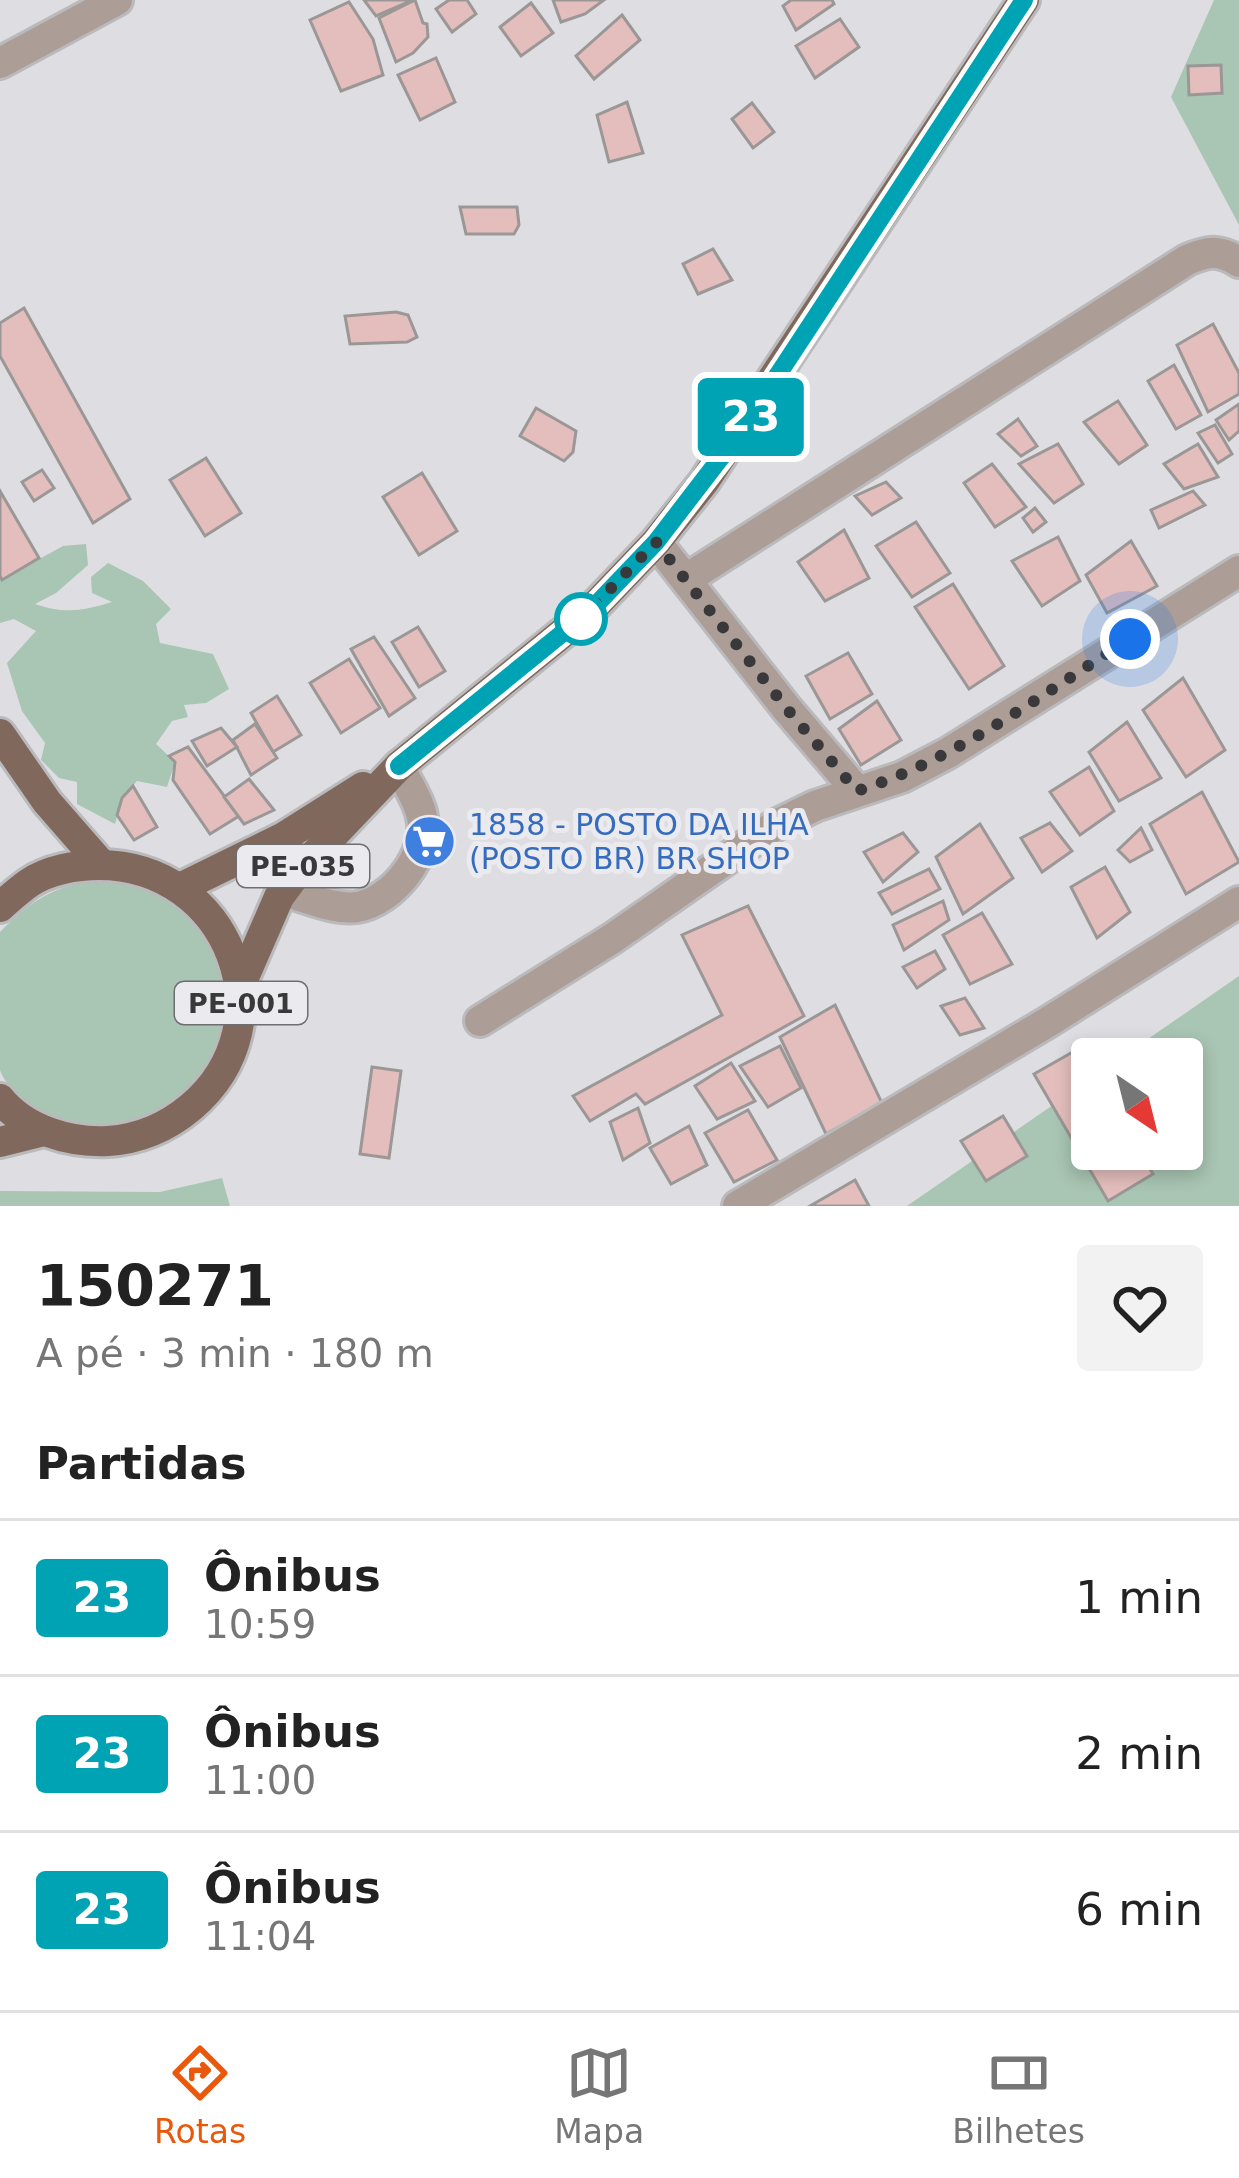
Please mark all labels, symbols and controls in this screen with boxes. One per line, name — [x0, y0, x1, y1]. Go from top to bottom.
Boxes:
line badge: 23 — [697, 378, 805, 456]
text: 23 — [722, 392, 780, 441]
unlabelled marker — [556, 594, 606, 644]
your location — [1100, 609, 1160, 669]
place label: 1858 - POSTO DA ILHA (POSTO BR) BR SHOP — [469, 807, 809, 876]
supermarket icon: 1858 - POSTO DA ILHA (POSTO BR) BR SHOP — [402, 813, 458, 869]
road number: PE-035 — [237, 845, 369, 887]
road number: PE-001 — [175, 982, 307, 1024]
north arrow — [1071, 1038, 1203, 1170]
map controls — [1071, 1038, 1203, 1170]
button: heart — [1077, 1245, 1203, 1371]
text: 150271 — [36, 1253, 274, 1319]
text: A pé · 3 min · 180 m — [36, 1331, 434, 1376]
text: Partidas — [36, 1437, 247, 1490]
text: Ônibus — [204, 1549, 381, 1602]
text: 1 min — [1075, 1571, 1203, 1624]
text: 23 — [73, 1573, 131, 1622]
text: 10:59 — [204, 1602, 316, 1647]
text: Ônibus — [204, 1705, 381, 1758]
text: 2 min — [1075, 1727, 1203, 1780]
text: 23 — [73, 1729, 131, 1778]
text: 11:00 — [204, 1758, 316, 1803]
text: Ônibus — [204, 1861, 381, 1914]
text: 6 min — [1075, 1883, 1203, 1936]
text: 23 — [73, 1885, 131, 1934]
text: 11:04 — [204, 1914, 316, 1959]
tab: Rotas — [154, 2040, 246, 2151]
tab: Mapa — [554, 2040, 644, 2151]
tab: Bilhetes — [952, 2040, 1085, 2151]

